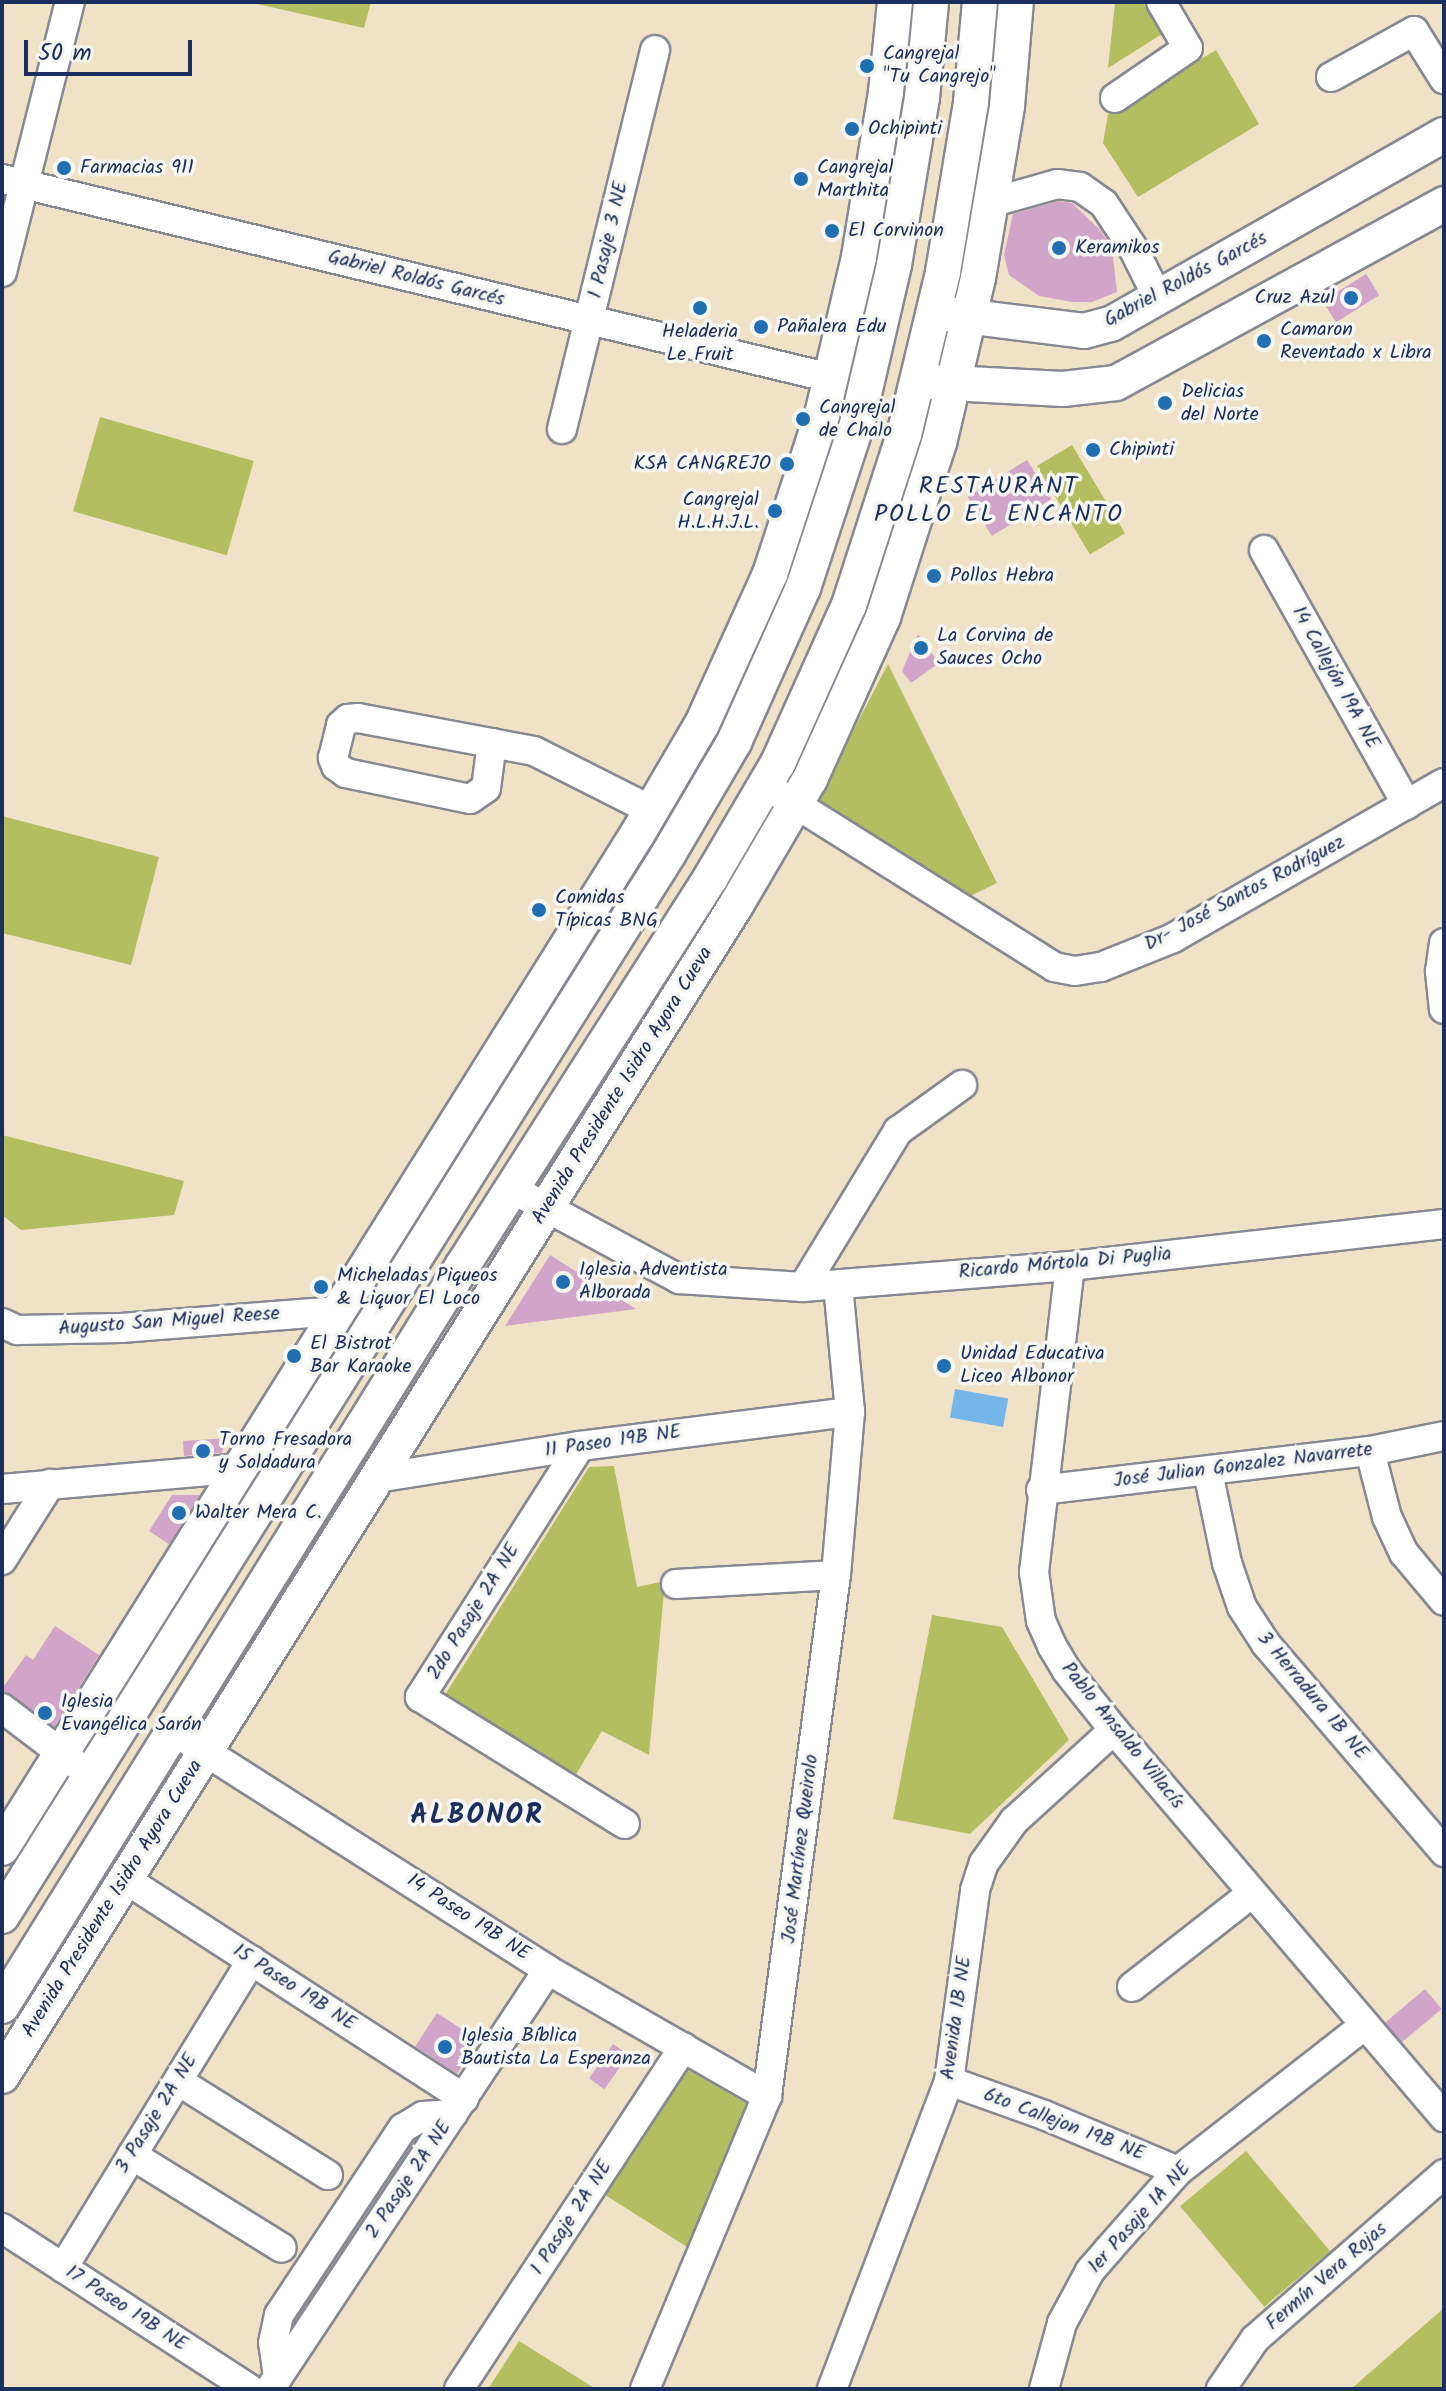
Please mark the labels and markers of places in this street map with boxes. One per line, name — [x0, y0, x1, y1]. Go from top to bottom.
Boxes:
place label: Cangrejal "Tu Cangrejo" — [883, 42, 996, 89]
marker: Cangrejal "Tu Cangrejo" — [858, 57, 876, 75]
place label: Ochipinti — [868, 117, 942, 141]
marker: Ochipinti — [843, 120, 861, 138]
place label: Farmacias 911 — [80, 156, 194, 180]
place label: Cangrejal Marthita — [817, 156, 893, 203]
marker: Farmacias 911 — [55, 159, 73, 177]
marker: Cangrejal Marthita — [792, 170, 810, 188]
place label: El Corvinon — [848, 219, 944, 243]
marker: El Corvinon — [823, 222, 841, 240]
place label: Keramikos — [1075, 236, 1159, 260]
marker: Keramikos — [1050, 239, 1068, 257]
place label: Cruz Azul — [1254, 286, 1335, 310]
marker: Cruz Azul — [1342, 289, 1360, 307]
marker: Heladeria Le Fruit — [691, 299, 709, 317]
place label: Pañalera Edu — [777, 315, 886, 339]
marker: Pañalera Edu — [752, 318, 770, 336]
place label: Camaron Reventado x Libra — [1280, 318, 1432, 365]
place label: Heladeria Le Fruit — [662, 320, 738, 367]
marker: Camaron Reventado x Libra — [1255, 332, 1273, 350]
place label: Delicias del Norte — [1181, 380, 1259, 427]
marker: Delicias del Norte — [1156, 394, 1174, 412]
place label: Cangrejal de Chalo — [819, 396, 895, 443]
marker: Cangrejal de Chalo — [794, 410, 812, 428]
place label: Chipinti — [1109, 438, 1174, 462]
marker: Chipinti — [1084, 441, 1102, 459]
place label: KSA CANGREJO — [633, 452, 771, 476]
marker: KSA CANGREJO — [778, 455, 796, 473]
place label: Cangrejal H.L.H.J.L. — [677, 488, 759, 535]
marker: Cangrejal H.L.H.J.L. — [766, 502, 784, 520]
place label: Pollos Hebra — [950, 564, 1054, 588]
marker: Pollos Hebra — [925, 567, 943, 585]
place label: La Corvina de Sauces Ocho — [937, 624, 1053, 671]
marker: La Corvina de Sauces Ocho — [912, 639, 930, 657]
place label: Comidas Típicas BNG — [555, 886, 658, 933]
marker: Comidas Típicas BNG — [530, 901, 548, 919]
place label: Iglesia Adventista Alborada — [579, 1258, 728, 1305]
place label: Micheladas Piqueos & Liquor El Loco — [337, 1264, 498, 1311]
marker: Iglesia Adventista Alborada — [554, 1273, 572, 1291]
marker: Micheladas Piqueos & Liquor El Loco — [312, 1278, 330, 1296]
place label: El Bistrot Bar Karaoke — [310, 1332, 411, 1379]
place label: Unidad Educativa Liceo Albonor — [960, 1342, 1105, 1389]
marker: El Bistrot Bar Karaoke — [285, 1347, 303, 1365]
marker: Unidad Educativa Liceo Albonor — [935, 1357, 953, 1375]
place label: Torno Fresadora y Soldadura — [219, 1428, 352, 1475]
marker: Torno Fresadora y Soldadura — [194, 1442, 212, 1460]
place label: Walter Mera C. — [195, 1501, 322, 1525]
marker: Walter Mera C. — [170, 1504, 188, 1522]
place label: Iglesia Evangélica Sarón — [61, 1690, 202, 1737]
marker: Iglesia Evangélica Sarón — [36, 1704, 54, 1722]
place label: Iglesia Bíblica Bautista La Esperanza — [461, 2024, 651, 2071]
marker: Iglesia Bíblica Bautista La Esperanza — [436, 2038, 454, 2056]

